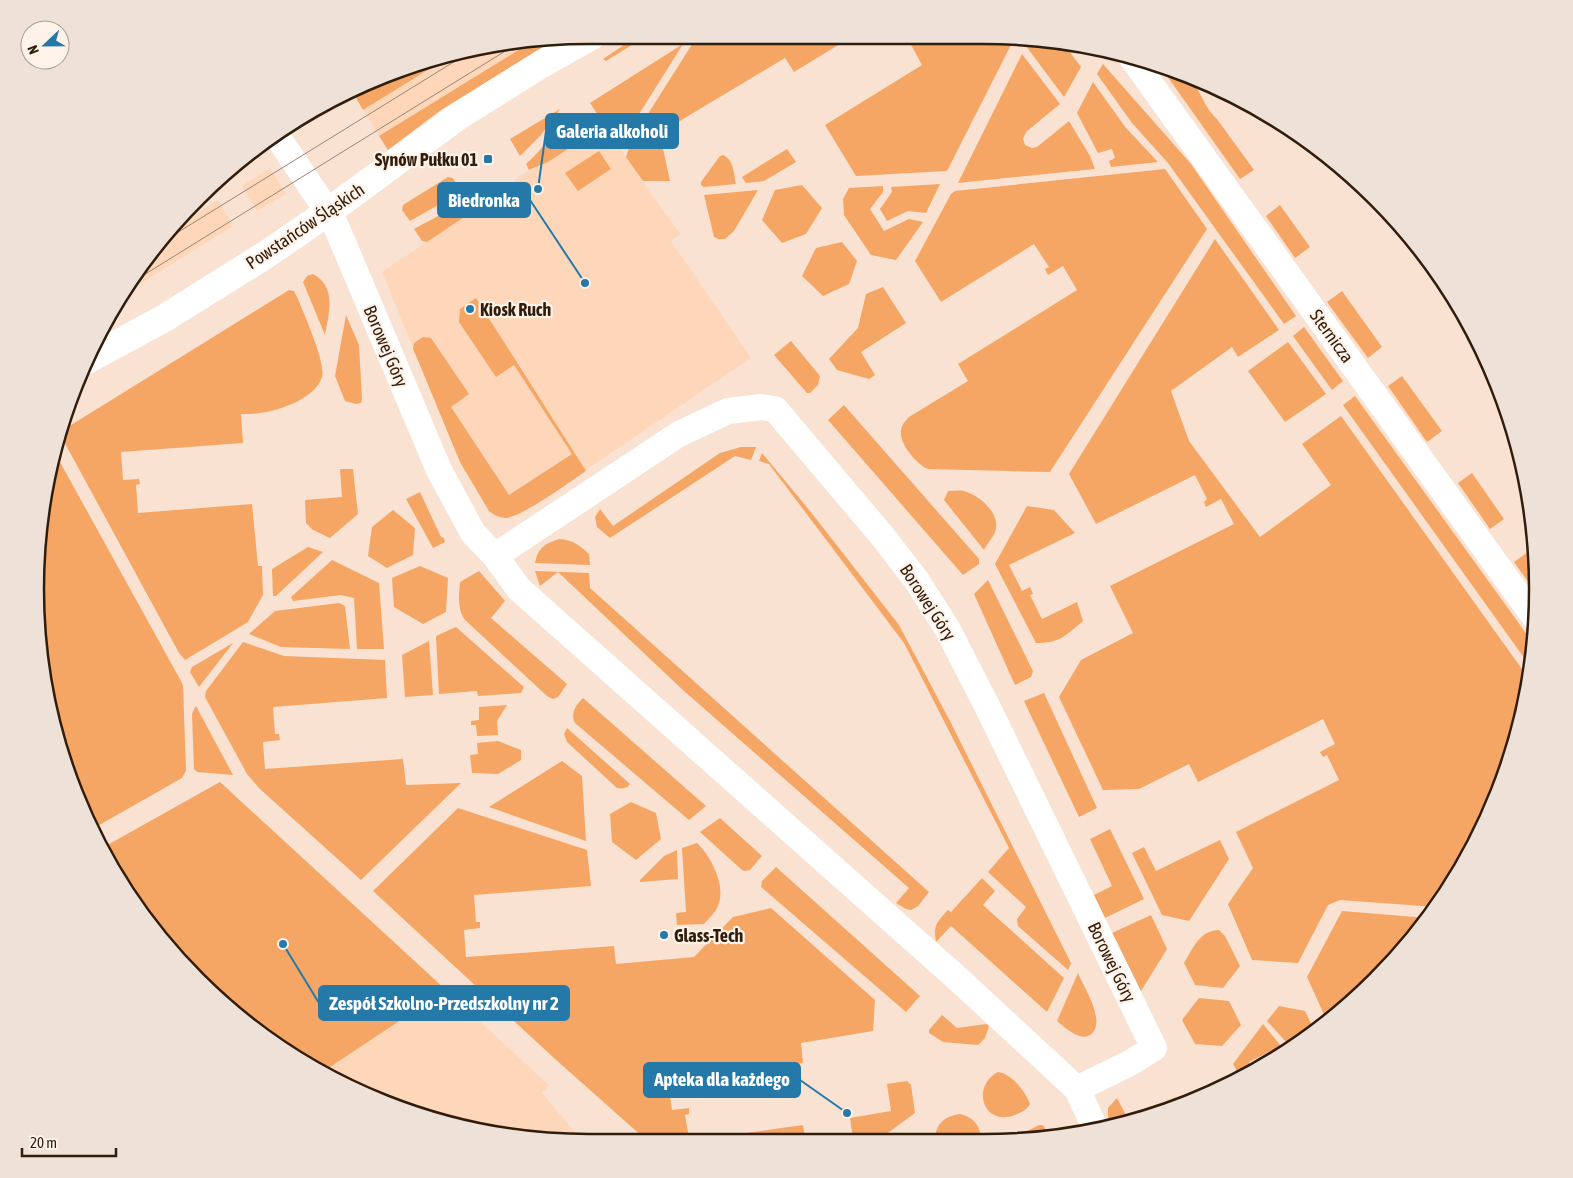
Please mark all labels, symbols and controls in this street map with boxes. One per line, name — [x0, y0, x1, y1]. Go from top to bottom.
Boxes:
north arrow — [20, 20, 70, 70]
text: N — [24, 43, 42, 57]
callout: Galeria alkoholi — [546, 114, 678, 148]
text: Galeria alkoholi — [556, 120, 668, 142]
place label: Synów Pułku 01 — [375, 149, 478, 170]
marker: Synów Pułku 01 — [482, 153, 494, 165]
street label: Powstańców Śląskich — [242, 179, 368, 273]
callout: Biedronka — [438, 183, 530, 217]
text: Biedronka — [448, 189, 520, 211]
place label: Kiosk Ruch — [480, 299, 552, 320]
street label: Borowej Góry — [359, 302, 413, 390]
marker: Kiosk Ruch — [464, 303, 476, 315]
street label: Sternicza — [1306, 305, 1358, 367]
street label: Borowej Góry — [896, 560, 960, 644]
street label: Borowej Góry — [1084, 918, 1140, 1006]
place label: Glass-Tech — [674, 925, 744, 946]
marker: Glass-Tech — [658, 929, 670, 941]
callout: Zespół Szkolno-Przedszkolny nr 2 — [319, 986, 569, 1020]
text: Zespół Szkolno-Przedszkolny nr 2 — [329, 992, 559, 1014]
callout: Apteka dla każdego — [644, 1063, 800, 1097]
text: Apteka dla każdego — [653, 1068, 790, 1090]
scale bar — [22, 1126, 116, 1158]
text: 20 m — [30, 1134, 57, 1151]

